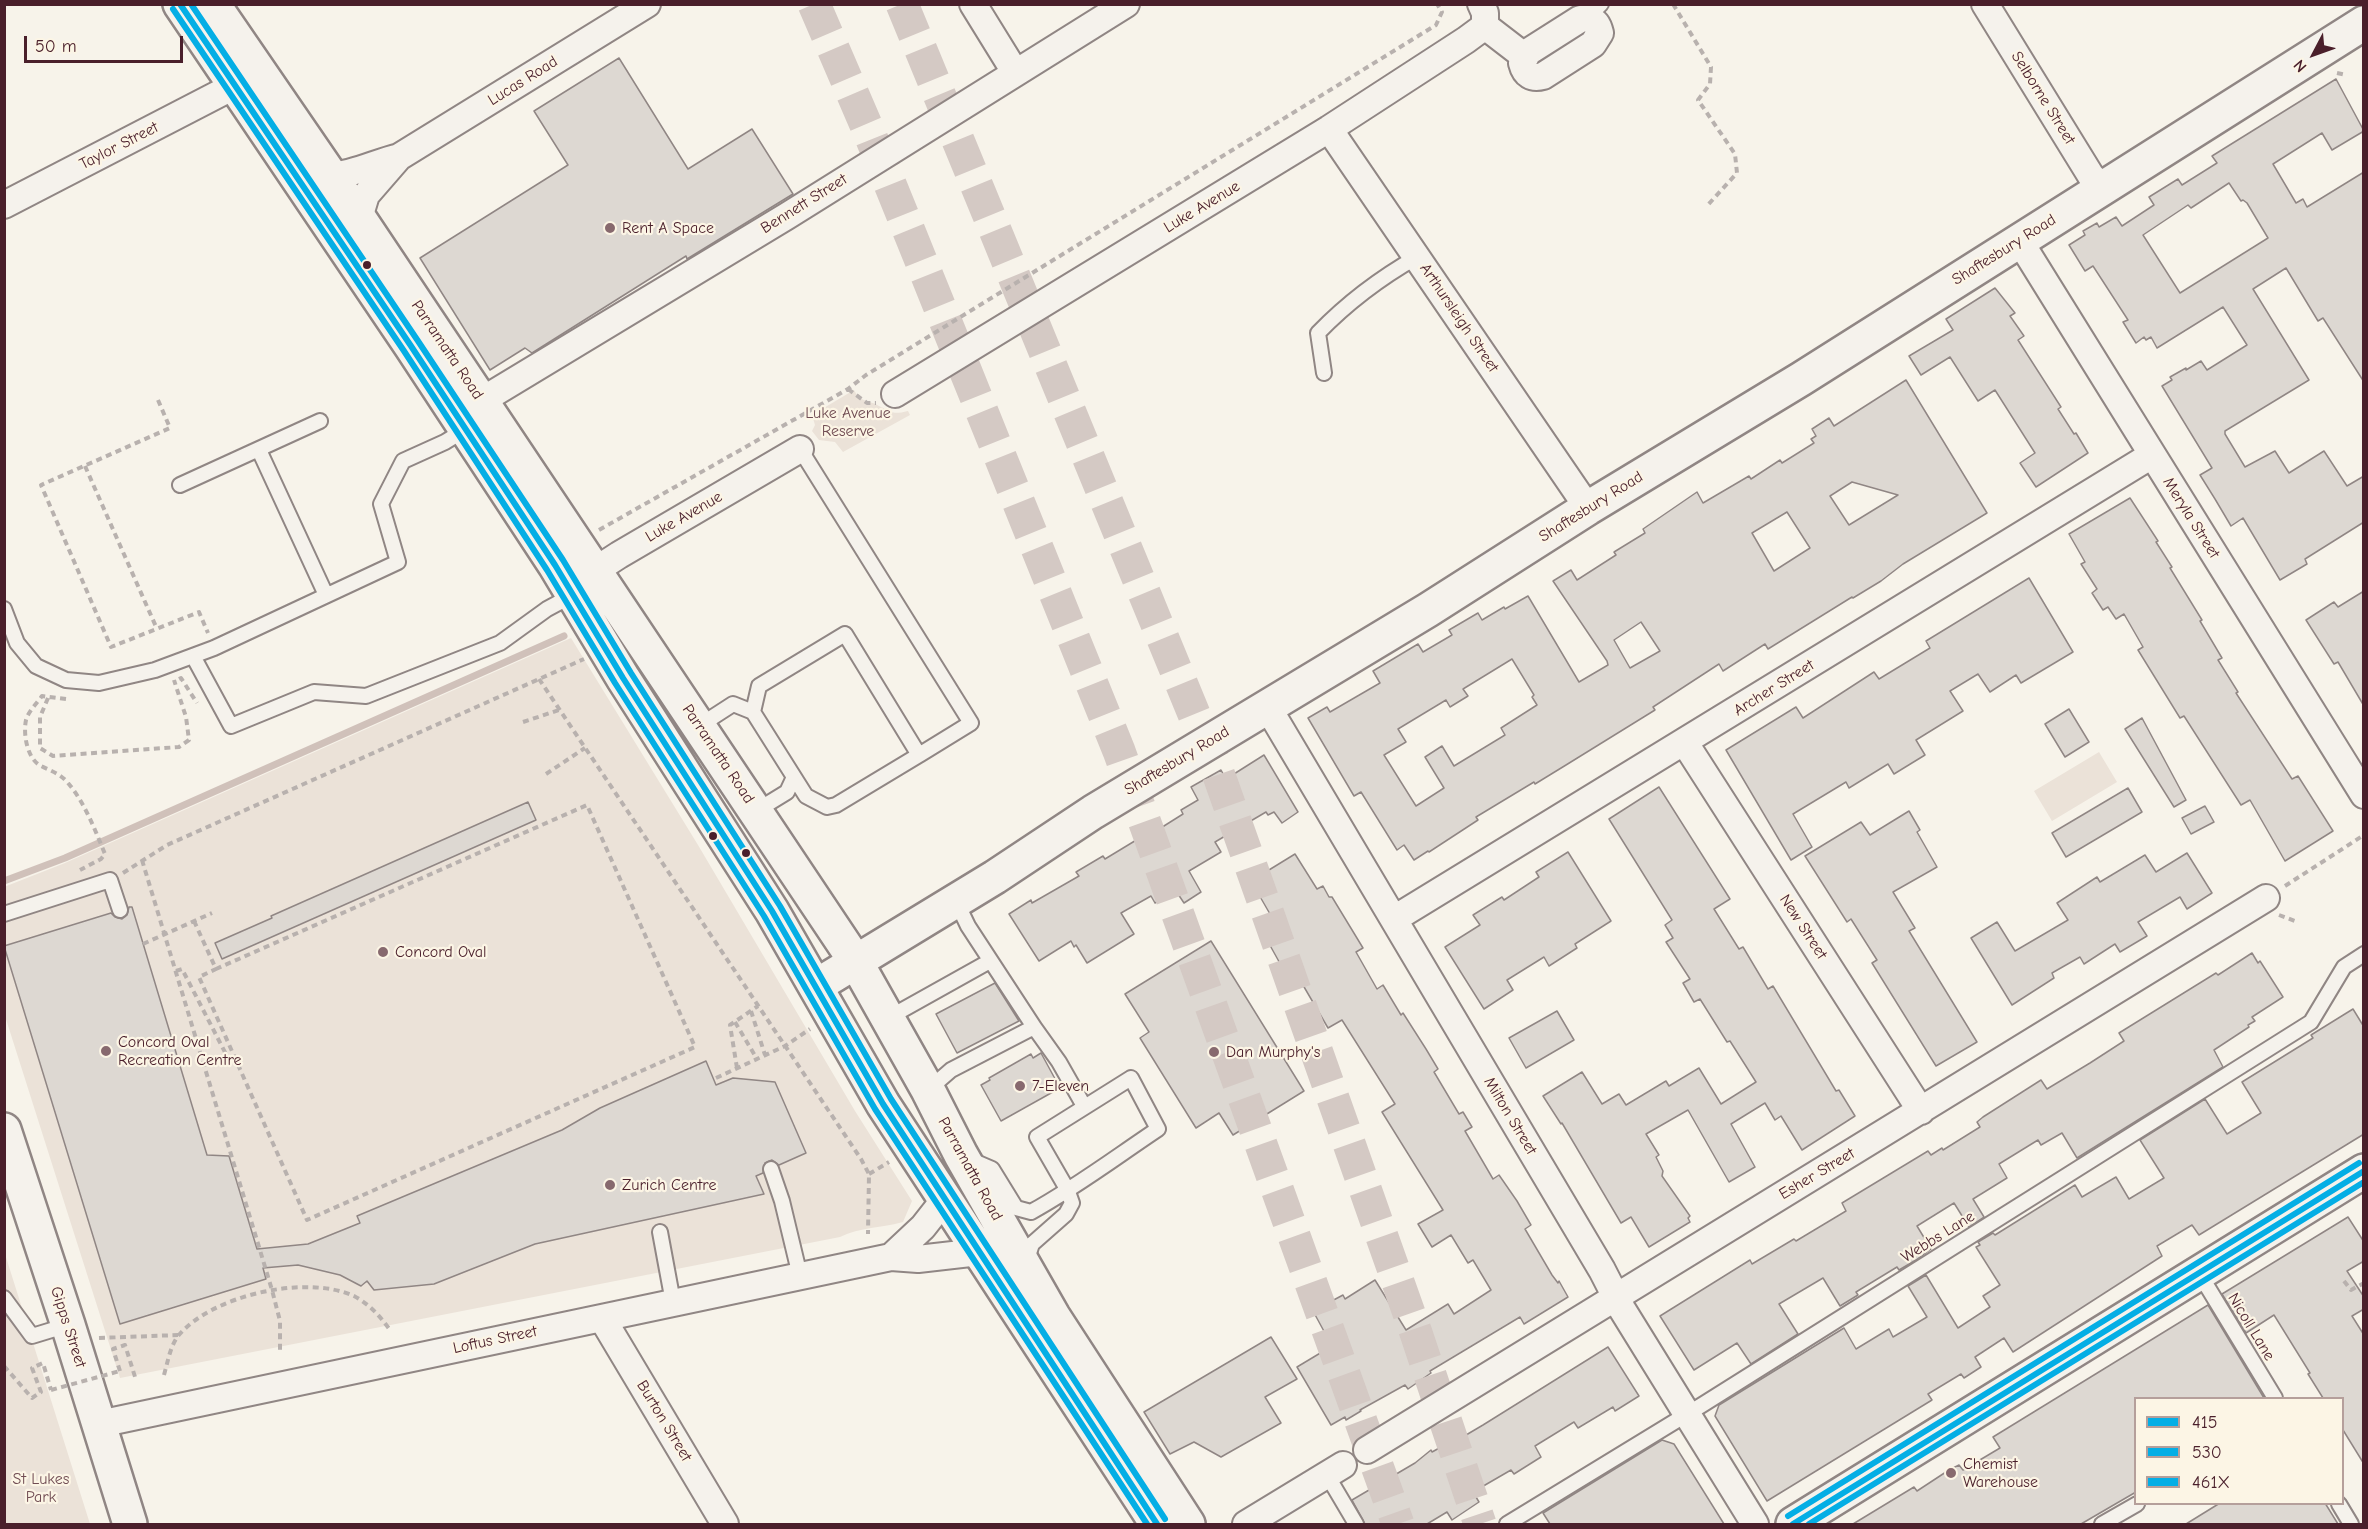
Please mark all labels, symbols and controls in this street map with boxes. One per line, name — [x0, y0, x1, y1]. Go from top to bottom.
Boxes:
scale bar — [27, 24, 186, 62]
north arrow — [2284, 24, 2344, 84]
text: 50 m — [35, 36, 77, 57]
street label: Selborne Street — [2007, 48, 2079, 148]
street label: Lucas Road — [485, 52, 561, 110]
text: N — [2290, 56, 2311, 76]
street label: Taylor Street — [76, 118, 162, 174]
street label: Bennett Street — [757, 170, 851, 238]
street label: Luke Avenue — [1160, 177, 1244, 237]
street label: Shaftesbury Road — [1948, 210, 2060, 290]
place label: Rent A Space — [622, 218, 714, 238]
marker: Rent A Space — [603, 221, 617, 235]
unlabelled marker — [361, 259, 373, 271]
street label: Arthursleigh Street — [1415, 260, 1503, 376]
street label: Parramatta Road — [407, 297, 487, 403]
park label: Luke Avenue Reserve — [805, 403, 891, 441]
street label: Shaftesbury Road — [1535, 467, 1647, 547]
street label: Meryla Street — [2158, 474, 2224, 562]
street label: Luke Avenue — [642, 487, 726, 547]
street label: Archer Street — [1730, 656, 1818, 720]
street label: Parramatta Road — [678, 701, 758, 807]
street label: Shaftesbury Road — [1121, 722, 1233, 800]
unlabelled marker — [707, 830, 719, 842]
unlabelled marker — [740, 847, 752, 859]
street label: New Street — [1775, 891, 1831, 963]
place label: Concord Oval — [395, 942, 486, 962]
marker: Concord Oval — [376, 945, 390, 959]
place label: Concord Oval Recreation Centre — [118, 1032, 242, 1070]
place label: Dan Murphy's — [1226, 1042, 1320, 1062]
marker: Concord Oval Recreation Centre — [99, 1044, 113, 1058]
marker: Dan Murphy's — [1207, 1045, 1221, 1059]
street label: Milton Street — [1479, 1074, 1541, 1158]
place label: 7-Eleven — [1032, 1076, 1089, 1096]
marker: 7-Eleven — [1013, 1079, 1027, 1093]
street label: Parramatta Road — [934, 1114, 1006, 1224]
street label: Esher Street — [1776, 1144, 1858, 1204]
place label: Zurich Centre — [622, 1175, 716, 1195]
marker: Zurich Centre — [603, 1178, 617, 1192]
street label: Webbs Lane — [1898, 1207, 1978, 1267]
street label: Gipps Street — [46, 1284, 90, 1370]
street label: Nicoll Lane — [2223, 1290, 2279, 1364]
street label: Loftus Street — [451, 1322, 539, 1358]
street label: Burton Street — [632, 1377, 696, 1465]
legend — [2134, 1397, 2344, 1505]
text: 415 — [2192, 1412, 2218, 1433]
text: 530 — [2192, 1442, 2222, 1463]
place label: Chemist Warehouse — [1963, 1454, 2038, 1492]
marker: Chemist Warehouse — [1944, 1466, 1958, 1480]
park label: St Lukes Park — [13, 1469, 69, 1507]
text: 461X — [2192, 1472, 2230, 1493]

